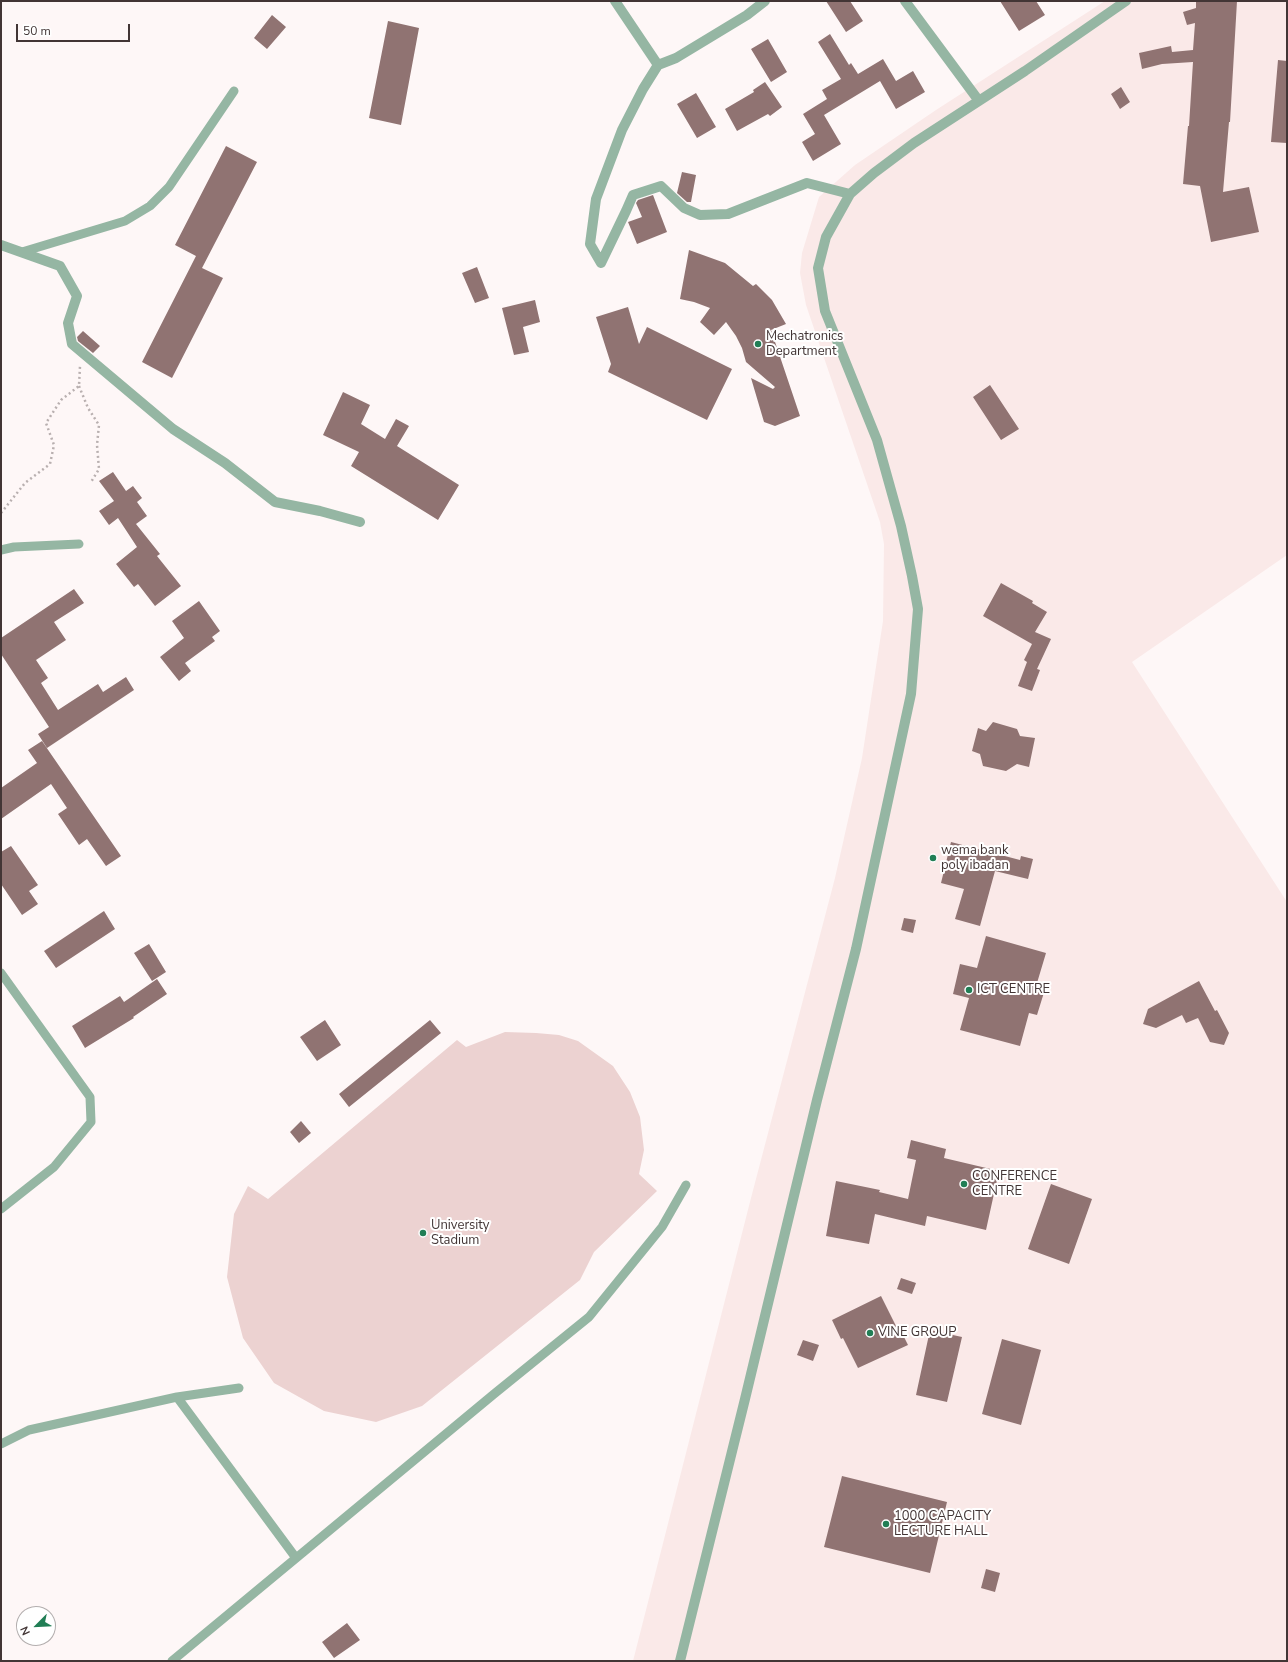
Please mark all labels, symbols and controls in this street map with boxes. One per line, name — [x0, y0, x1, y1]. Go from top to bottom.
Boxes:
scale bar — [18, 16, 132, 42]
text: 50 m — [23, 23, 51, 39]
place label: Mechatronics Department — [766, 329, 843, 360]
marker: Mechatronics Department — [753, 339, 763, 349]
place label: wema bank poly ibadan — [941, 843, 1009, 874]
marker: wema bank poly ibadan — [928, 853, 938, 863]
place label: ICT CENTRE — [977, 982, 1050, 998]
marker: ICT CENTRE — [964, 985, 974, 995]
place label: CONFERENCE CENTRE — [972, 1169, 1057, 1200]
marker: CONFERENCE CENTRE — [959, 1179, 969, 1189]
place label: University Stadium — [431, 1218, 490, 1249]
marker: University Stadium — [418, 1228, 428, 1238]
place label: VINE GROUP — [878, 1325, 957, 1341]
marker: VINE GROUP — [865, 1328, 875, 1338]
place label: 1000 CAPACITY LECTURE HALL — [894, 1509, 991, 1540]
marker: 1000 CAPACITY LECTURE HALL — [881, 1519, 891, 1529]
north arrow — [16, 1606, 56, 1646]
text: N — [17, 1624, 34, 1637]

